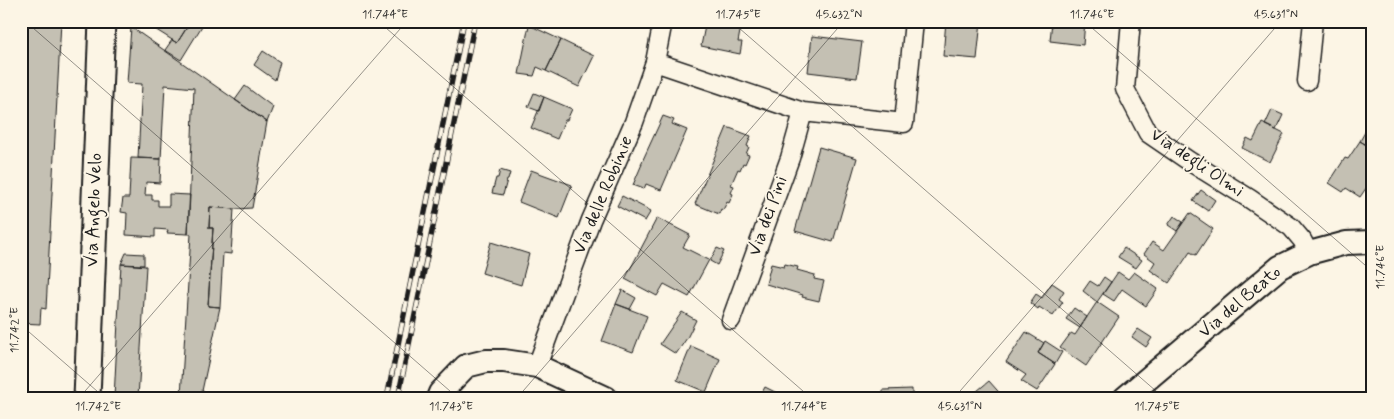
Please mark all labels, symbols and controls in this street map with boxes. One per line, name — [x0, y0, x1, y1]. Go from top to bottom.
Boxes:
text: 11.744°E — [362, 7, 408, 23]
text: 11.745°E — [715, 7, 761, 23]
text: 45.632°N — [816, 7, 862, 23]
text: 11.746°E — [1070, 7, 1114, 23]
text: 45.631°N — [1254, 7, 1298, 23]
street label: Via degli Olmi — [1144, 123, 1248, 205]
street label: Via delle Robinie — [567, 132, 639, 258]
street label: Via Angelo Velo — [80, 152, 110, 268]
street label: Via dei Pini — [742, 173, 794, 259]
text: 11.746°E — [1373, 245, 1389, 289]
street label: Via del Beato — [1194, 260, 1286, 344]
text: 11.742°E — [7, 307, 23, 353]
text: 11.742°E — [75, 399, 121, 415]
text: 11.743°E — [429, 399, 473, 415]
text: 11.744°E — [781, 399, 827, 415]
text: 45.631°N — [938, 399, 982, 415]
text: 11.745°E — [1134, 399, 1180, 415]

